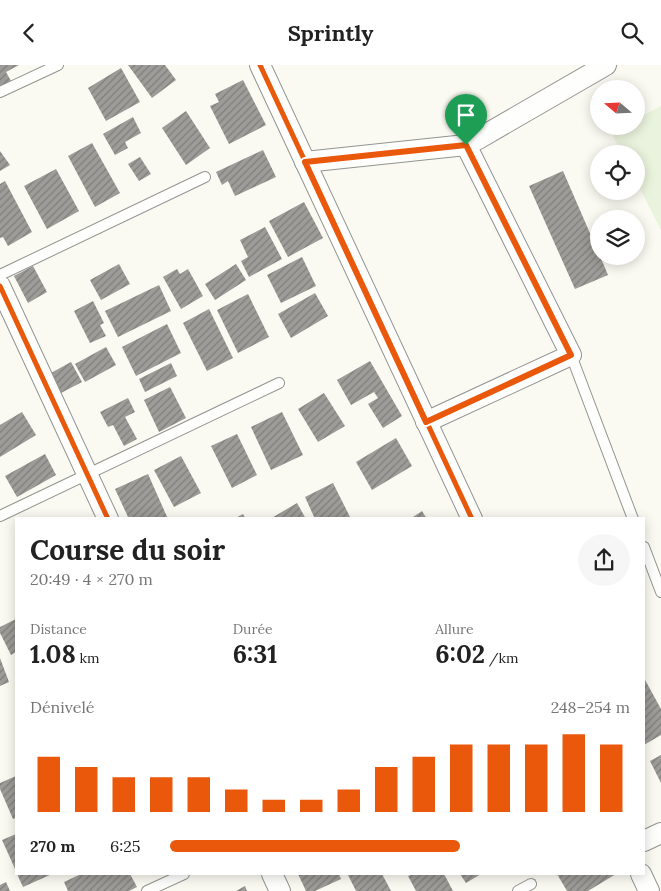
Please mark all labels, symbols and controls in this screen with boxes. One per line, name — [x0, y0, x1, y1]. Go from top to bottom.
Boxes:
icon: back — [15, 19, 43, 47]
text: Sprintly — [288, 19, 373, 47]
icon: search — [618, 19, 646, 47]
north arrow — [590, 80, 645, 135]
map controls — [590, 80, 645, 265]
pin — [445, 94, 487, 145]
icon: arrive — [452, 101, 480, 129]
button: locate — [590, 145, 645, 200]
button: layers — [590, 210, 645, 265]
text: Course du soir — [30, 532, 225, 568]
button: share — [578, 534, 630, 586]
text: 20:49 · 4 × 270 m — [30, 569, 153, 589]
text: Distance — [30, 620, 87, 638]
text: Durée — [233, 620, 273, 638]
text: Allure — [435, 620, 474, 638]
text: 1.08 — [30, 638, 76, 670]
text: 6:31 — [233, 638, 277, 670]
text: 6:02 — [435, 638, 485, 670]
text: km — [76, 649, 100, 667]
text: /km — [485, 649, 519, 667]
text: Dénivelé — [30, 697, 95, 717]
text: 248–254 m — [551, 697, 630, 717]
text: 270 m — [30, 836, 75, 856]
text: 6:25 — [110, 836, 141, 856]

